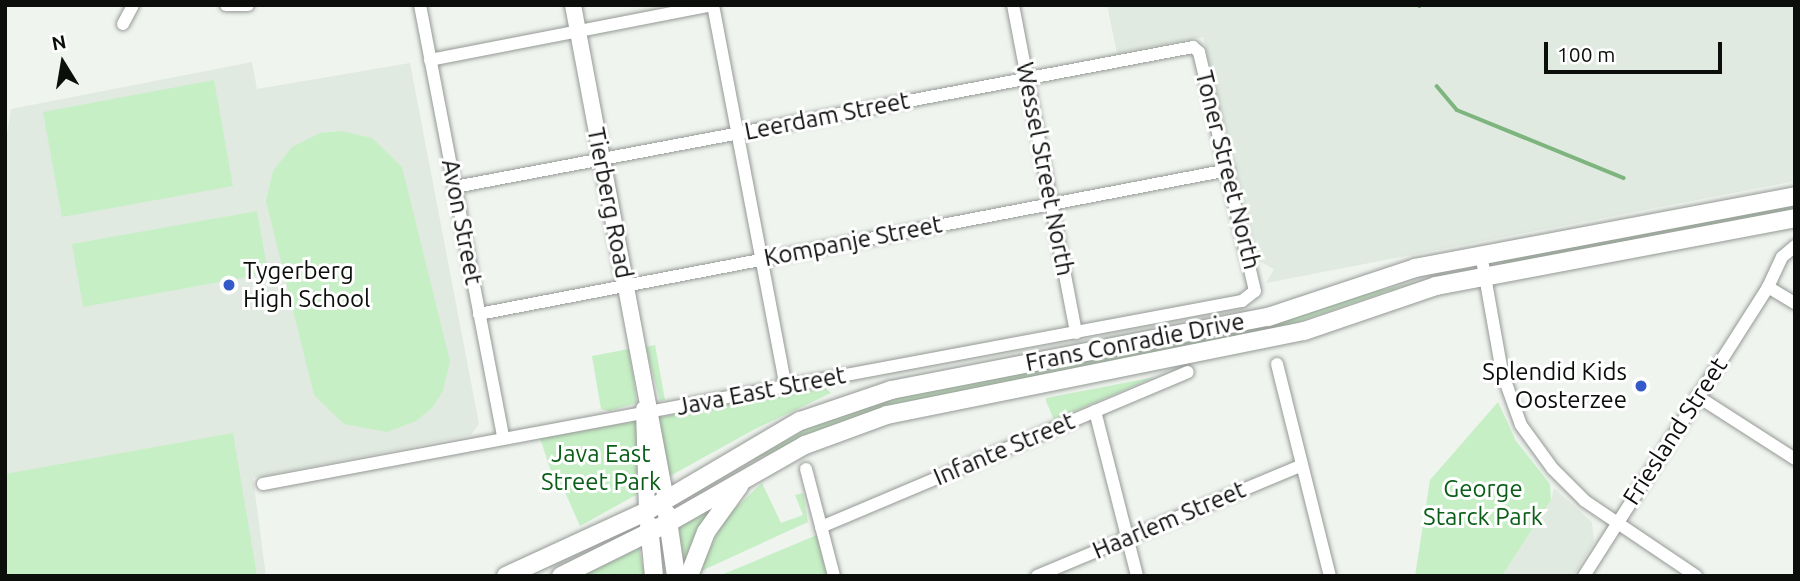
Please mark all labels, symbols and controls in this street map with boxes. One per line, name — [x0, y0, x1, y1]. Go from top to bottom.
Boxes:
north arrow — [28, 28, 98, 98]
scale bar — [1548, 28, 1727, 72]
text: N — [50, 30, 68, 55]
text: 100 m — [1557, 42, 1615, 66]
street label: Wessel Street North — [1010, 60, 1080, 278]
street label: Toner Street North — [1189, 68, 1267, 272]
street label: Leerdam Street — [742, 86, 912, 146]
street label: Tierberg Road — [581, 125, 639, 281]
street label: Avon Street — [436, 157, 488, 287]
street label: Kompanje Street — [762, 210, 944, 272]
place label: Tygerberg High School — [243, 257, 370, 313]
marker: Tygerberg High School — [221, 277, 237, 293]
street label: Frans Conradie Drive — [1023, 307, 1247, 377]
street label: Friesland Street — [1617, 352, 1733, 510]
place label: Splendid Kids Oosterzee — [1482, 358, 1627, 414]
street label: Java East Street — [674, 360, 848, 422]
marker: Splendid Kids Oosterzee — [1633, 378, 1649, 394]
street label: Infante Street — [929, 406, 1079, 492]
park label: Java East Street Park — [541, 440, 661, 496]
street label: Haarlem Street — [1088, 475, 1250, 565]
park label: George Starck Park — [1423, 475, 1543, 531]

